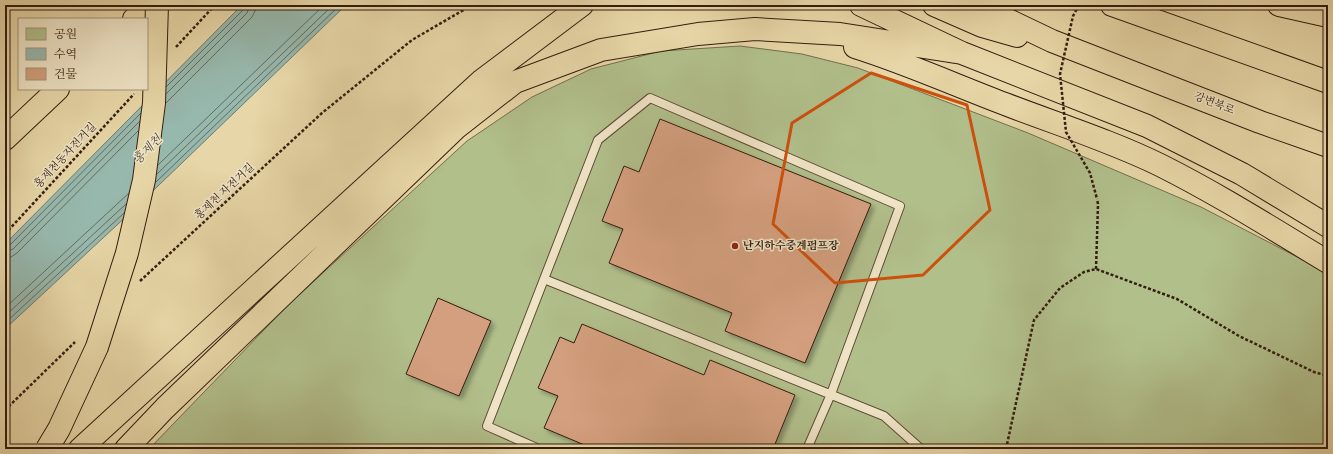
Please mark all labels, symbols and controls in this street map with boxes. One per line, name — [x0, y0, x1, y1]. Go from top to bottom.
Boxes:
legend — [18, 18, 148, 90]
text: 공원 — [54, 27, 77, 43]
text: 수역 — [54, 47, 77, 63]
text: 건물 — [54, 67, 78, 83]
street label: 강변북로 — [1191, 89, 1237, 119]
street label: 홍제천동자전거길 — [32, 120, 100, 192]
water label: 홍제천 — [130, 131, 167, 168]
street label: 홍제천 자전거길 — [192, 160, 258, 224]
place label: 난지하수중계펌프장 — [743, 239, 839, 254]
marker: 난지하수중계펌프장 — [730, 241, 740, 251]

